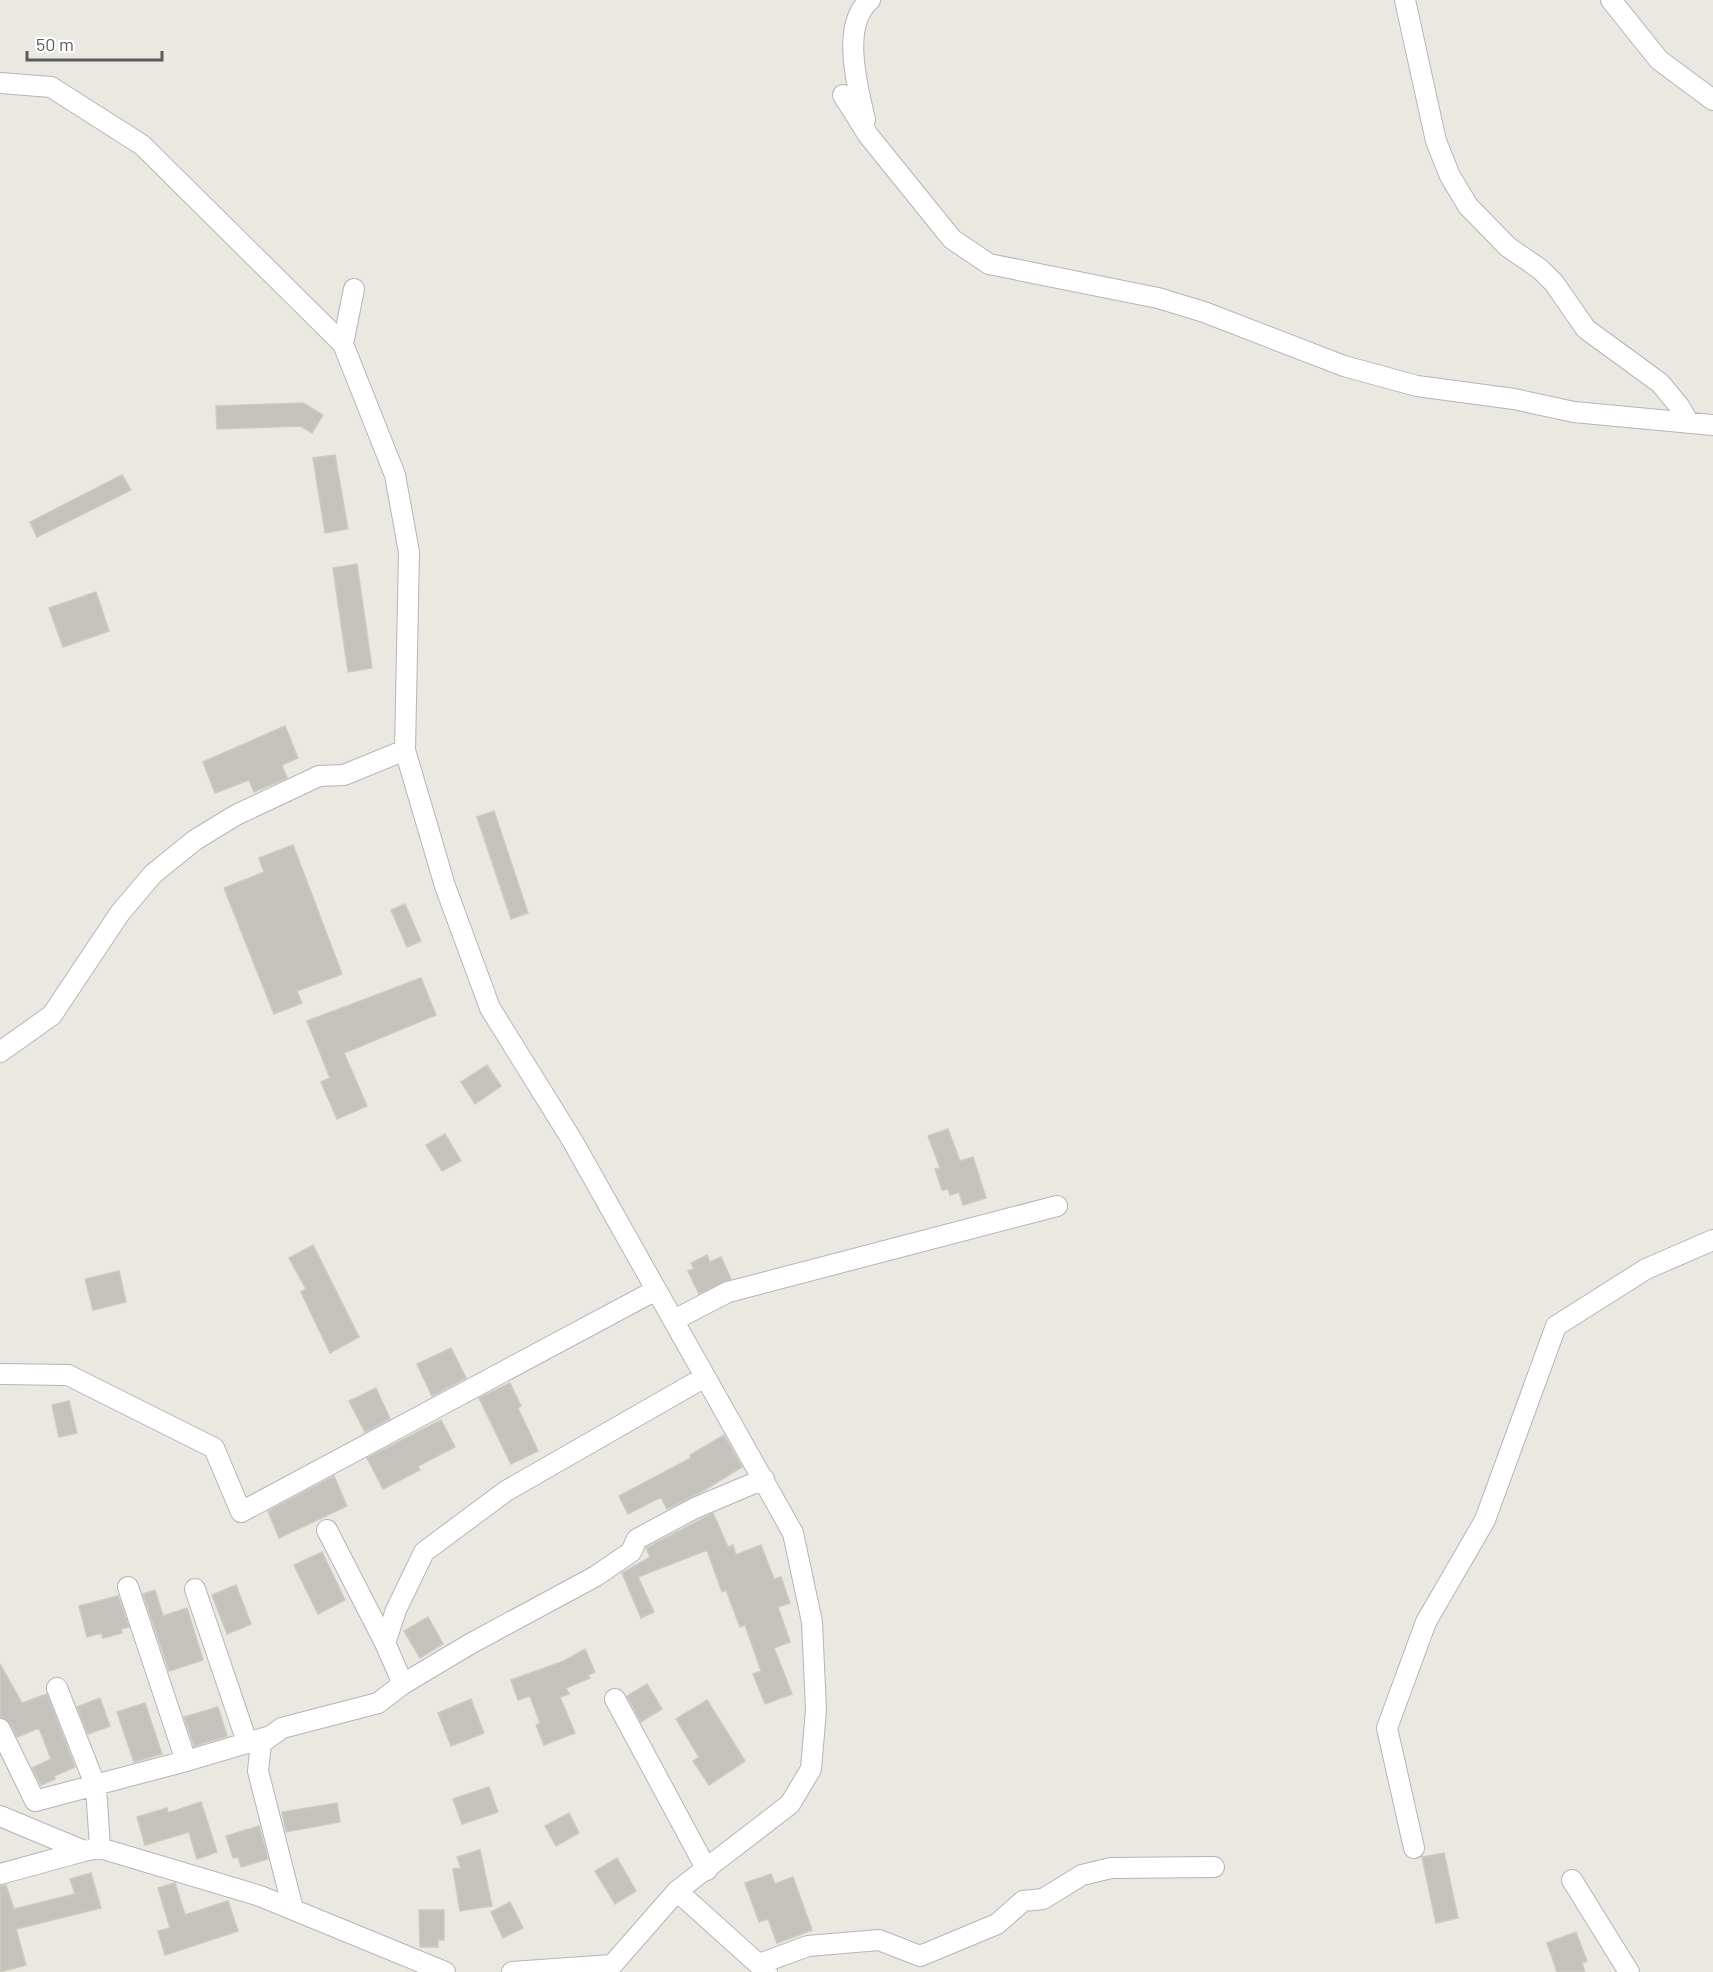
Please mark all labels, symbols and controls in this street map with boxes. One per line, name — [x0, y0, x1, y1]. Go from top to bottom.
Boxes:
scale bar — [27, 24, 162, 62]
text: 50 m — [36, 33, 74, 55]

